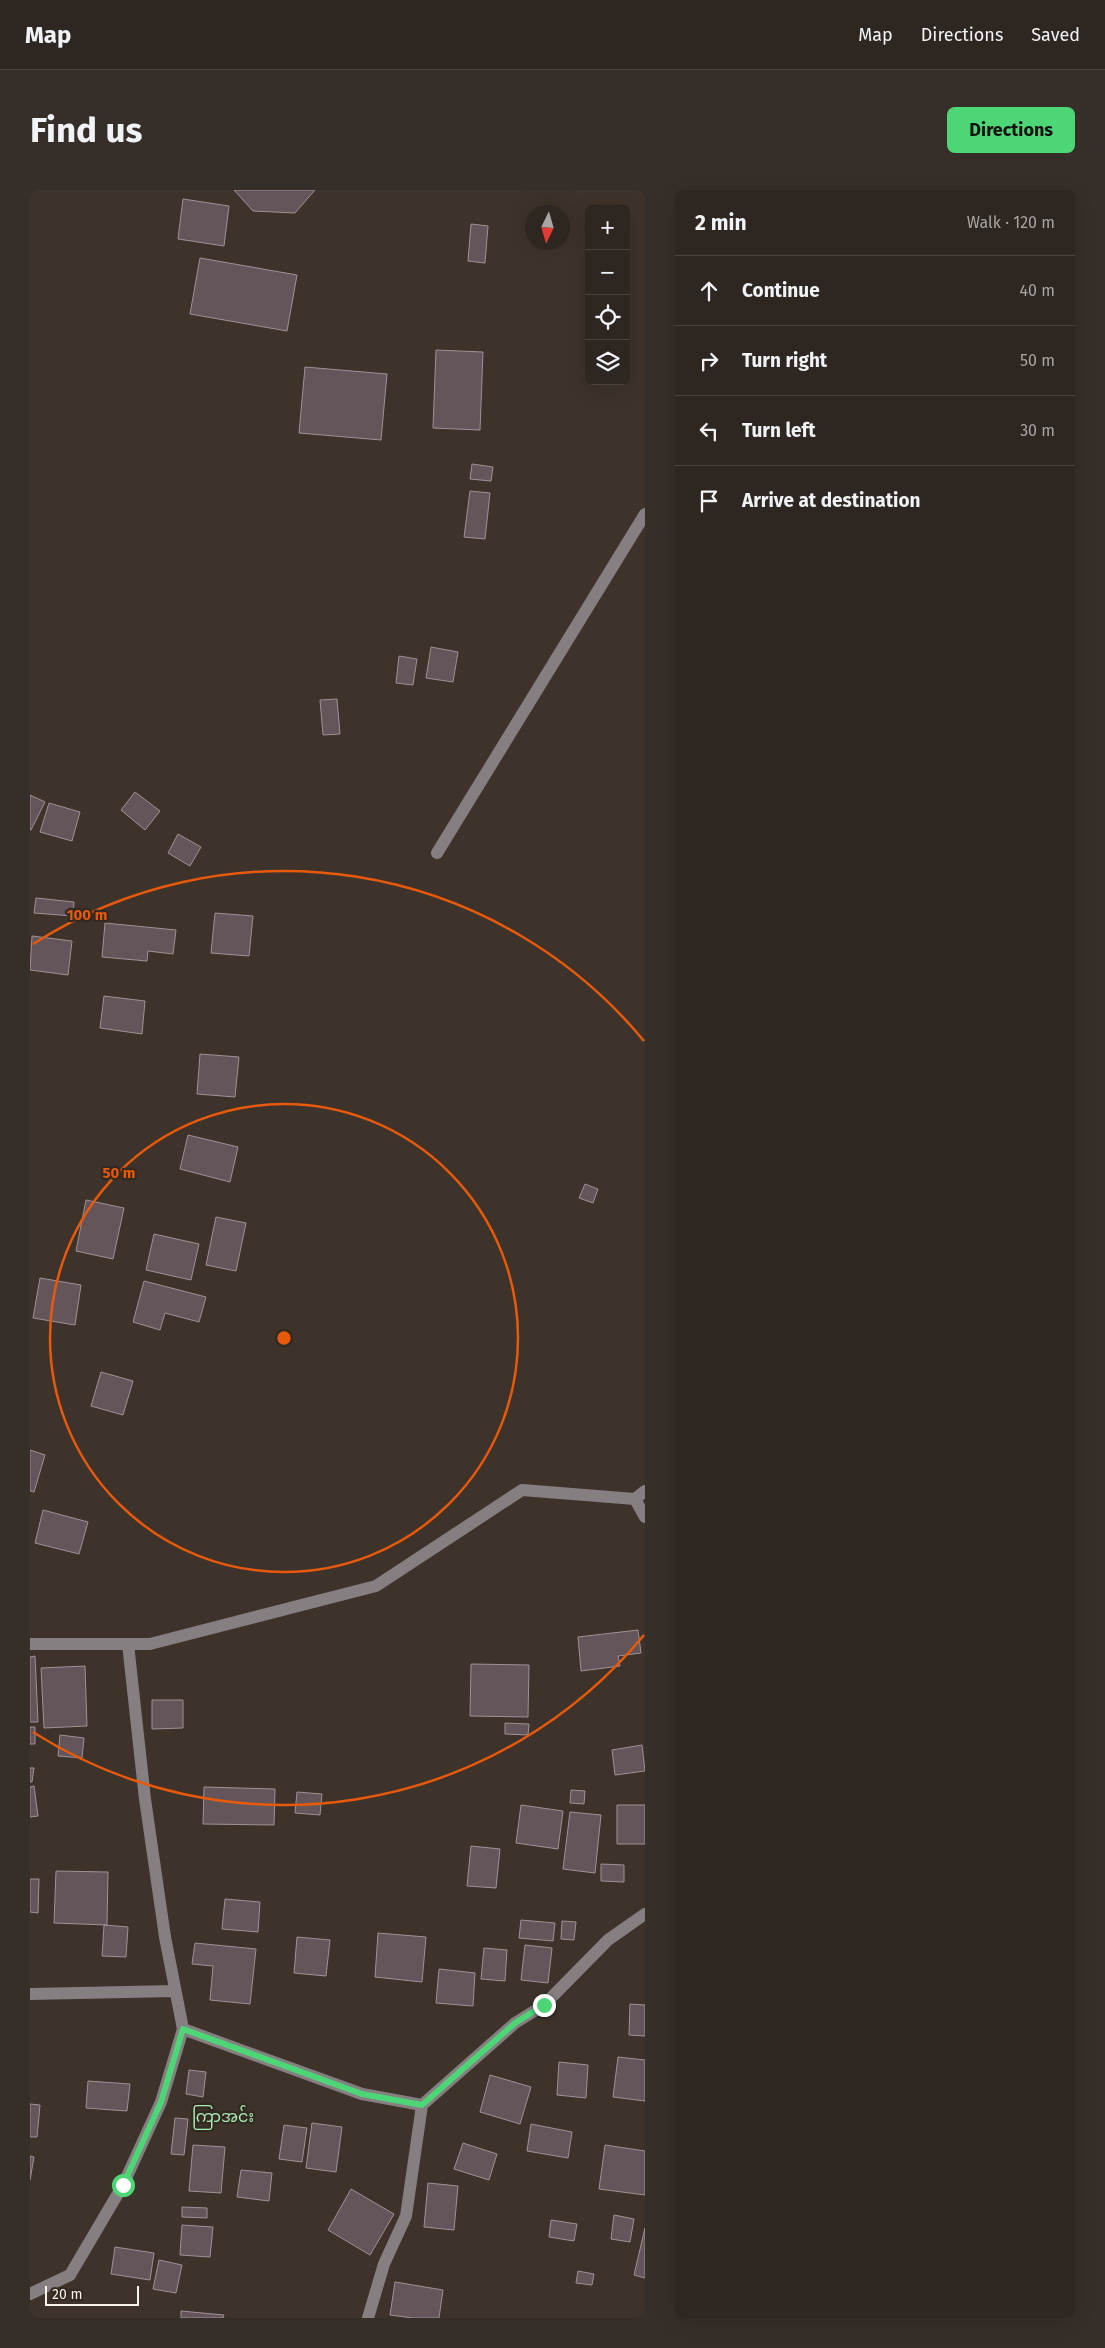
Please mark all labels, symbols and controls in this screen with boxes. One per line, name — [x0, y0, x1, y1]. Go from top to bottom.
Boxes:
text: Map — [25, 21, 71, 49]
text: Map — [858, 24, 893, 46]
text: Directions — [921, 24, 1003, 46]
text: Saved — [1031, 24, 1080, 46]
button: Directions — [947, 107, 1075, 153]
text: Find us — [30, 109, 142, 151]
north arrow — [525, 205, 570, 250]
map controls — [585, 205, 630, 385]
button: + — [585, 205, 630, 250]
text: 2 min — [695, 210, 747, 236]
text: Walk · 120 m — [967, 213, 1055, 232]
button: − — [585, 250, 630, 295]
icon: ahead — [695, 277, 723, 305]
text: Continue — [742, 279, 820, 302]
text: 40 m — [1020, 281, 1055, 300]
button: locate — [585, 295, 630, 340]
button: layers — [585, 340, 630, 385]
icon: right — [695, 347, 723, 375]
text: Turn right — [742, 349, 827, 372]
text: 50 m — [1020, 351, 1055, 370]
icon: left — [695, 417, 723, 445]
text: Turn left — [742, 419, 816, 442]
text: 30 m — [1020, 421, 1055, 440]
icon: arrive — [695, 487, 723, 515]
text: Arrive at destination — [742, 489, 921, 512]
text: 100 m — [67, 906, 107, 924]
text: 50 m — [102, 1164, 136, 1182]
centre of rings — [275, 1329, 293, 1347]
route end — [533, 1994, 556, 2017]
district label: ကြာအင်း — [192, 2105, 254, 2130]
route start — [112, 2174, 135, 2197]
scale bar — [45, 2283, 139, 2306]
text: 20 m — [52, 2286, 82, 2303]

